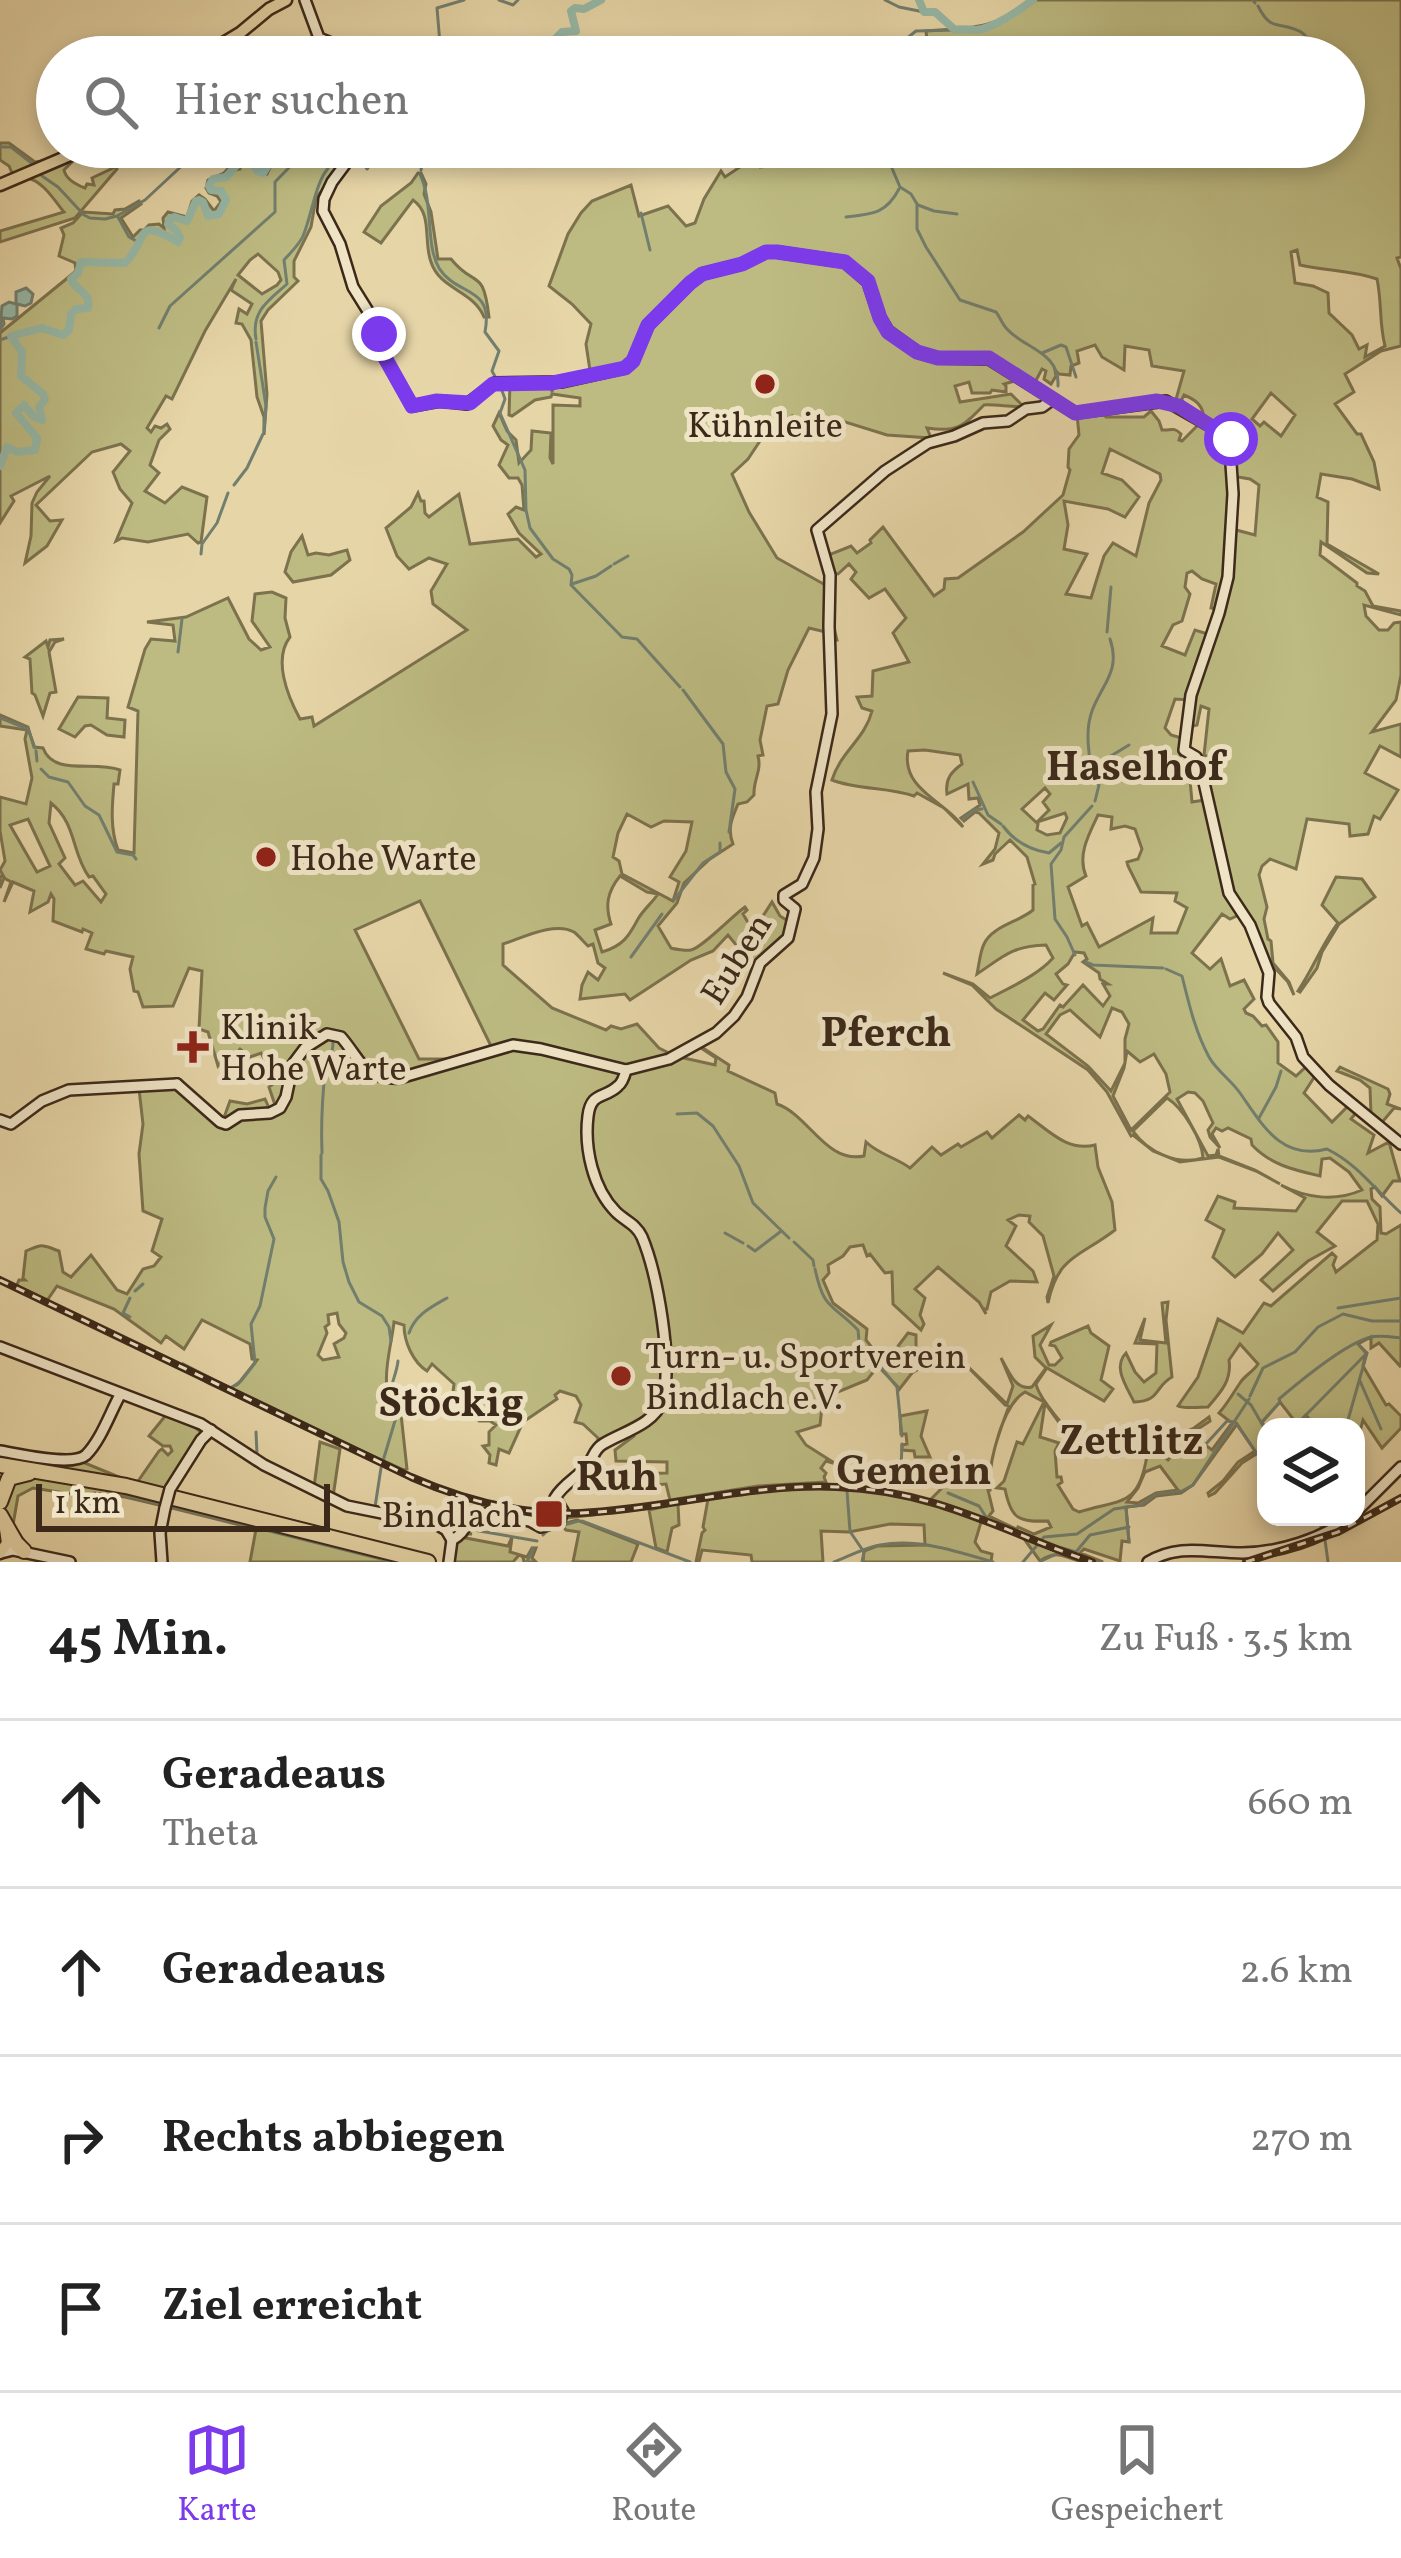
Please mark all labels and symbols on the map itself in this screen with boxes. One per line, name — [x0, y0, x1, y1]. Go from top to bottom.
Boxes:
route end — [352, 307, 406, 361]
marker: Kühnleite — [752, 371, 778, 397]
place label: Kühnleite — [687, 403, 843, 453]
route start — [1204, 412, 1258, 466]
district label: Haselhof — [1046, 740, 1228, 799]
place label: Hohe Warte — [290, 836, 476, 886]
marker: Hohe Warte — [253, 844, 279, 870]
street label: Euben — [691, 904, 786, 1016]
place label: Klinik Hohe Warte — [220, 1005, 406, 1096]
district label: Pferch — [820, 1006, 952, 1065]
marker: Klinik Hohe Warte — [177, 1031, 209, 1063]
place label: Turn- u. Sportverein Bindlach e.V. — [645, 1334, 966, 1425]
marker: Turn- u. Sportverein Bindlach e.V. — [608, 1363, 634, 1389]
district label: Stöckig — [378, 1376, 524, 1435]
district label: Zettlitz — [1059, 1414, 1203, 1473]
district label: Gemein — [836, 1444, 992, 1503]
district label: Ruh — [576, 1450, 658, 1509]
scale bar — [36, 1478, 330, 1531]
place label: Bindlach — [382, 1493, 522, 1543]
marker: Bindlach — [533, 1498, 565, 1530]

